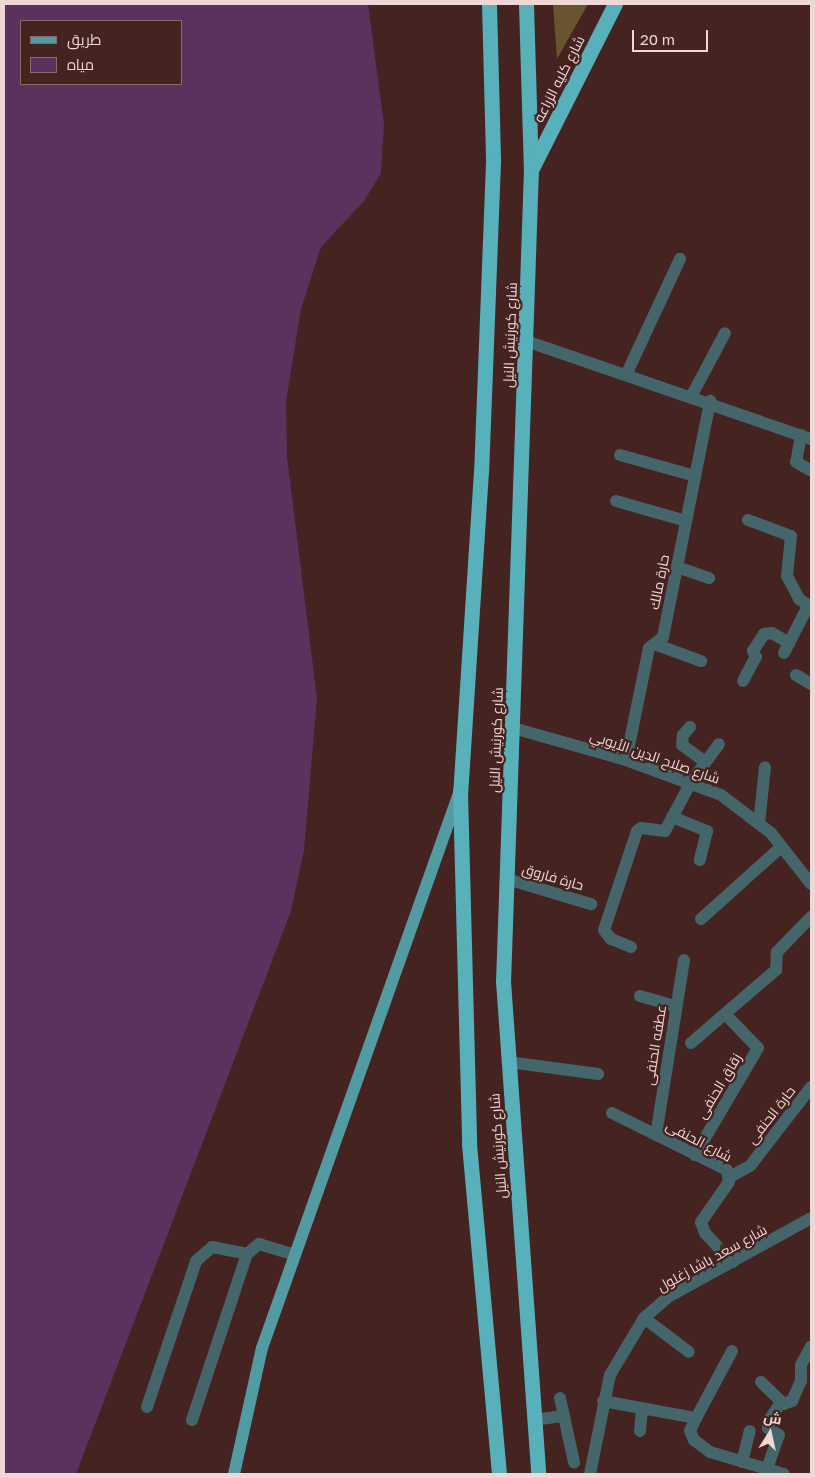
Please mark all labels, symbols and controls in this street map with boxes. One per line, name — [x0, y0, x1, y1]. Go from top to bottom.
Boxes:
legend — [20, 20, 182, 85]
scale bar — [635, 20, 711, 52]
text: طريق — [67, 30, 101, 48]
text: 20 m — [640, 30, 675, 48]
street label: شارع كليه الزراعه — [530, 33, 588, 125]
text: مياه — [67, 55, 94, 73]
street label: شارع كورنيش النيل — [500, 282, 520, 388]
street label: حارة مالك — [645, 553, 673, 611]
street label: شارع كورنيش النيل — [486, 687, 506, 793]
street label: شارع صلاح الدين الأيوبي — [588, 727, 722, 787]
street label: حارة فاروق — [520, 860, 586, 894]
street label: عطفه الحنفى — [640, 1004, 670, 1086]
street label: زقاق الحنفى — [693, 1050, 745, 1122]
street label: حارة الحنفى — [743, 1083, 799, 1147]
street label: شارع كورنيش النيل — [486, 1093, 510, 1199]
street label: شارع الحنفى — [663, 1117, 735, 1165]
street label: شارع سعد باشا زغلول — [654, 1221, 770, 1295]
north arrow — [745, 1408, 795, 1458]
text: ش — [762, 1408, 783, 1428]

